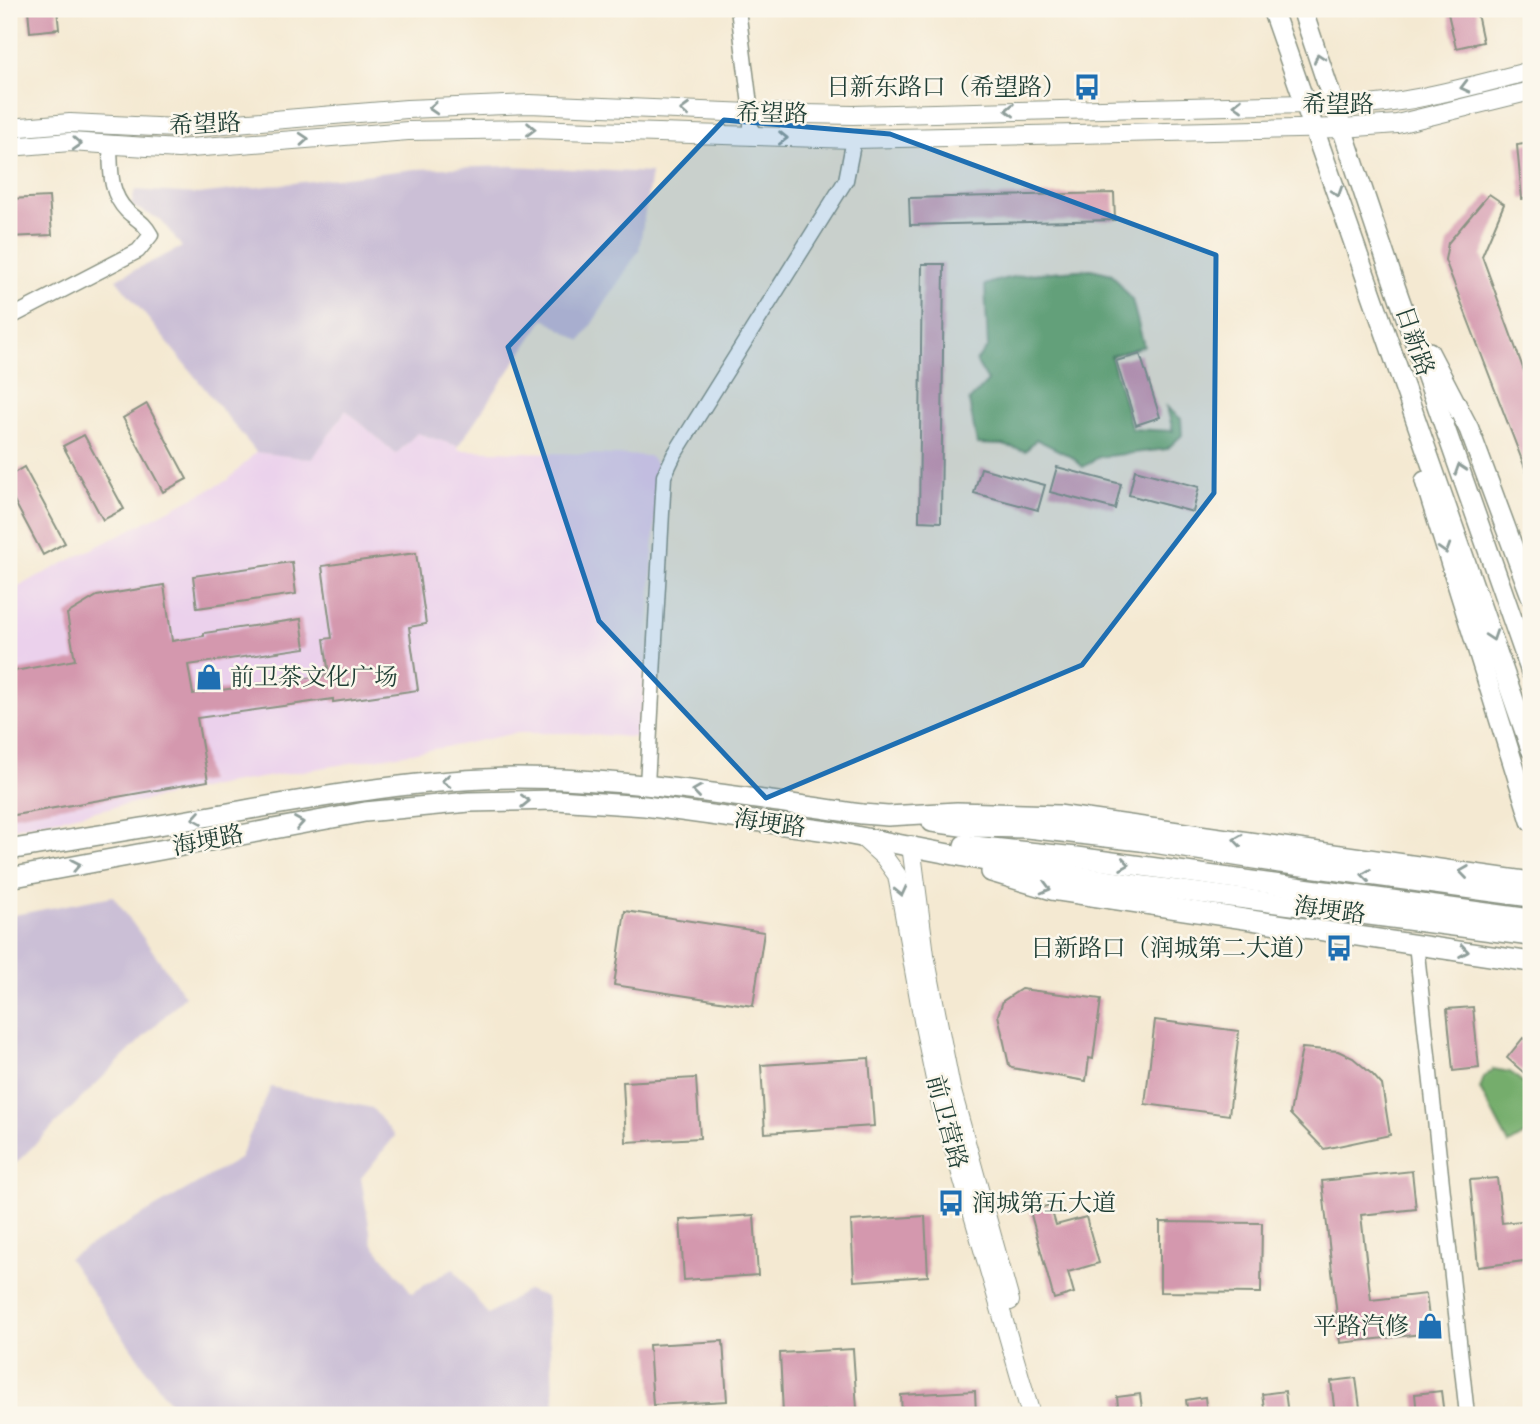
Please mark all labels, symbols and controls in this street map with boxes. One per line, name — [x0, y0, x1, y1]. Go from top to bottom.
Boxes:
one-way arrow — [1313, 52, 1327, 65]
place label: 日新东路口（希望路） — [826, 72, 1066, 102]
bus stop icon: 日新东路口（希望路） — [1072, 72, 1102, 102]
one-way arrow — [1459, 79, 1471, 93]
street label: 希望路 — [1302, 89, 1374, 119]
street label: 希望路 — [736, 97, 808, 129]
one-way arrow — [1232, 97, 1243, 113]
one-way arrow — [427, 101, 438, 116]
one-way arrow — [1005, 102, 1015, 118]
one-way arrow — [679, 103, 690, 118]
street label: 希望路 — [168, 107, 242, 141]
one-way arrow — [526, 121, 537, 137]
one-way arrow — [778, 130, 788, 146]
one-way arrow — [298, 132, 309, 147]
one-way arrow — [72, 136, 83, 151]
one-way arrow — [1329, 186, 1343, 198]
street label: 日新路 — [1389, 302, 1441, 380]
one-way arrow — [1454, 463, 1468, 475]
one-way arrow — [1436, 542, 1451, 554]
one-way arrow — [1484, 630, 1498, 642]
shop icon: 前卫茶文化广场 — [194, 662, 224, 692]
place label: 前卫茶文化广场 — [230, 662, 398, 692]
one-way arrow — [440, 773, 451, 788]
one-way arrow — [692, 784, 703, 799]
one-way arrow — [521, 793, 531, 809]
street label: 海埂路 — [732, 803, 808, 843]
one-way arrow — [191, 810, 203, 825]
one-way arrow — [293, 817, 305, 832]
street label: 海埂路 — [170, 818, 246, 862]
one-way arrow — [1233, 833, 1244, 848]
one-way arrow — [1119, 856, 1130, 871]
one-way arrow — [70, 858, 82, 873]
one-way arrow — [1458, 864, 1470, 879]
one-way arrow — [1361, 868, 1372, 883]
one-way arrow — [1039, 880, 1051, 894]
one-way arrow — [893, 885, 907, 897]
street label: 海埂路 — [1292, 891, 1368, 929]
place label: 日新路口（润城第二大道） — [1030, 933, 1318, 963]
bus stop icon: 日新路口（润城第二大道） — [1324, 933, 1354, 963]
one-way arrow — [1458, 944, 1470, 959]
street label: 前卫营路 — [920, 1072, 974, 1172]
bus stop icon: 润城第五大道 — [936, 1188, 966, 1218]
place label: 润城第五大道 — [972, 1188, 1116, 1218]
place label: 平路汽修 — [1313, 1311, 1409, 1341]
shop icon: 平路汽修 — [1415, 1311, 1445, 1341]

